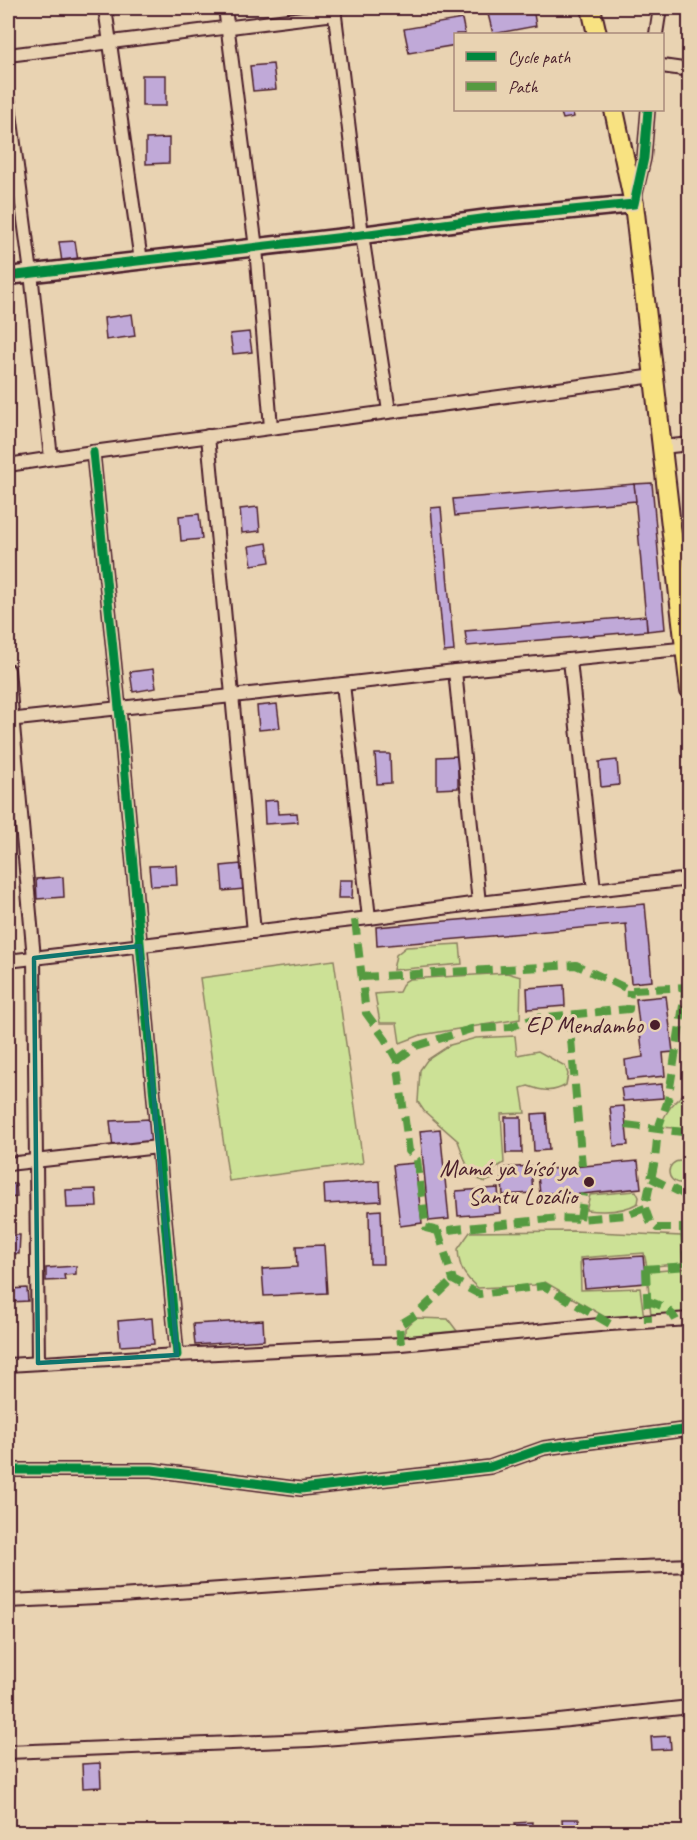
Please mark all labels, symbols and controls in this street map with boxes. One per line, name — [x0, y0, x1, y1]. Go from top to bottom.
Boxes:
legend — [454, 33, 664, 111]
text: Cycle path — [508, 46, 571, 68]
text: Path — [508, 76, 538, 98]
place label: EP Mendambo — [526, 1010, 645, 1040]
marker: EP Mendambo — [648, 1018, 662, 1032]
place label: Mamá ya bísó ya Santu Lozálio — [439, 1153, 580, 1211]
marker: Mamá ya bísó ya Santu Lozálio — [582, 1175, 596, 1189]

